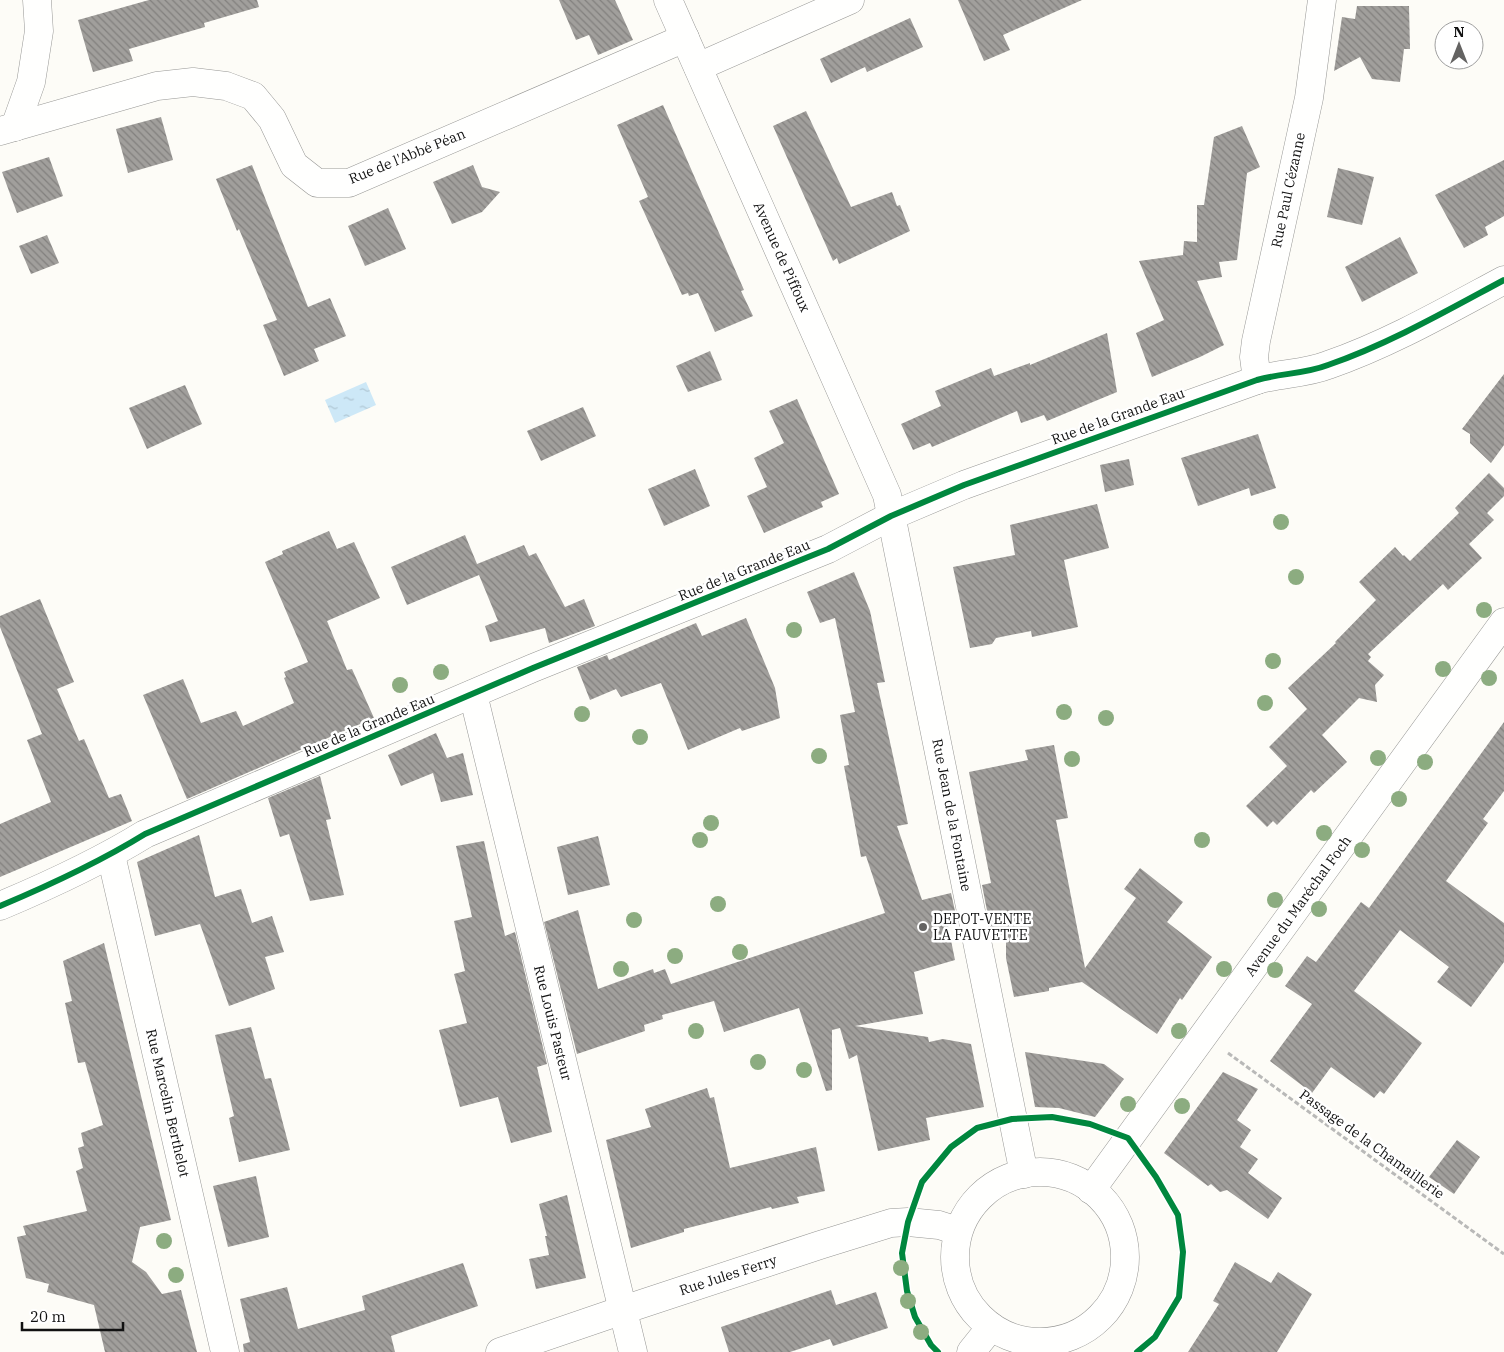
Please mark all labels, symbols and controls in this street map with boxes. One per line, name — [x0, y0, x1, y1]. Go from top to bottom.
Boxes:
north arrow — [1434, 20, 1484, 70]
text: N — [1453, 23, 1465, 41]
street label: Rue de l'Abbé Péan — [346, 124, 468, 188]
street label: Rue Paul Cézanne — [1267, 131, 1309, 249]
street label: Avenue de Piffoux — [750, 199, 814, 315]
street label: Rue de la Grande Eau — [1049, 383, 1187, 448]
street label: Rue de la Grande Eau — [676, 535, 813, 605]
street label: Rue de la Grande Eau — [301, 689, 437, 761]
street label: Rue Jean de la Fontaine — [928, 737, 976, 893]
street label: Avenue du Maréchal Foch — [1241, 832, 1355, 980]
place label: DEPOT-VENTE LA FAUVETTE — [933, 910, 1031, 944]
marker: DEPOT-VENTE LA FAUVETTE — [917, 921, 929, 933]
street label: Rue Louis Pasteur — [530, 963, 576, 1083]
street label: Rue Marcelin Berthelot — [142, 1027, 194, 1179]
street label: Passage de la Chamaillerie — [1296, 1085, 1448, 1203]
street label: Rue Jules Ferry — [677, 1251, 780, 1299]
scale bar — [22, 1300, 124, 1332]
text: 20 m — [30, 1307, 66, 1326]

